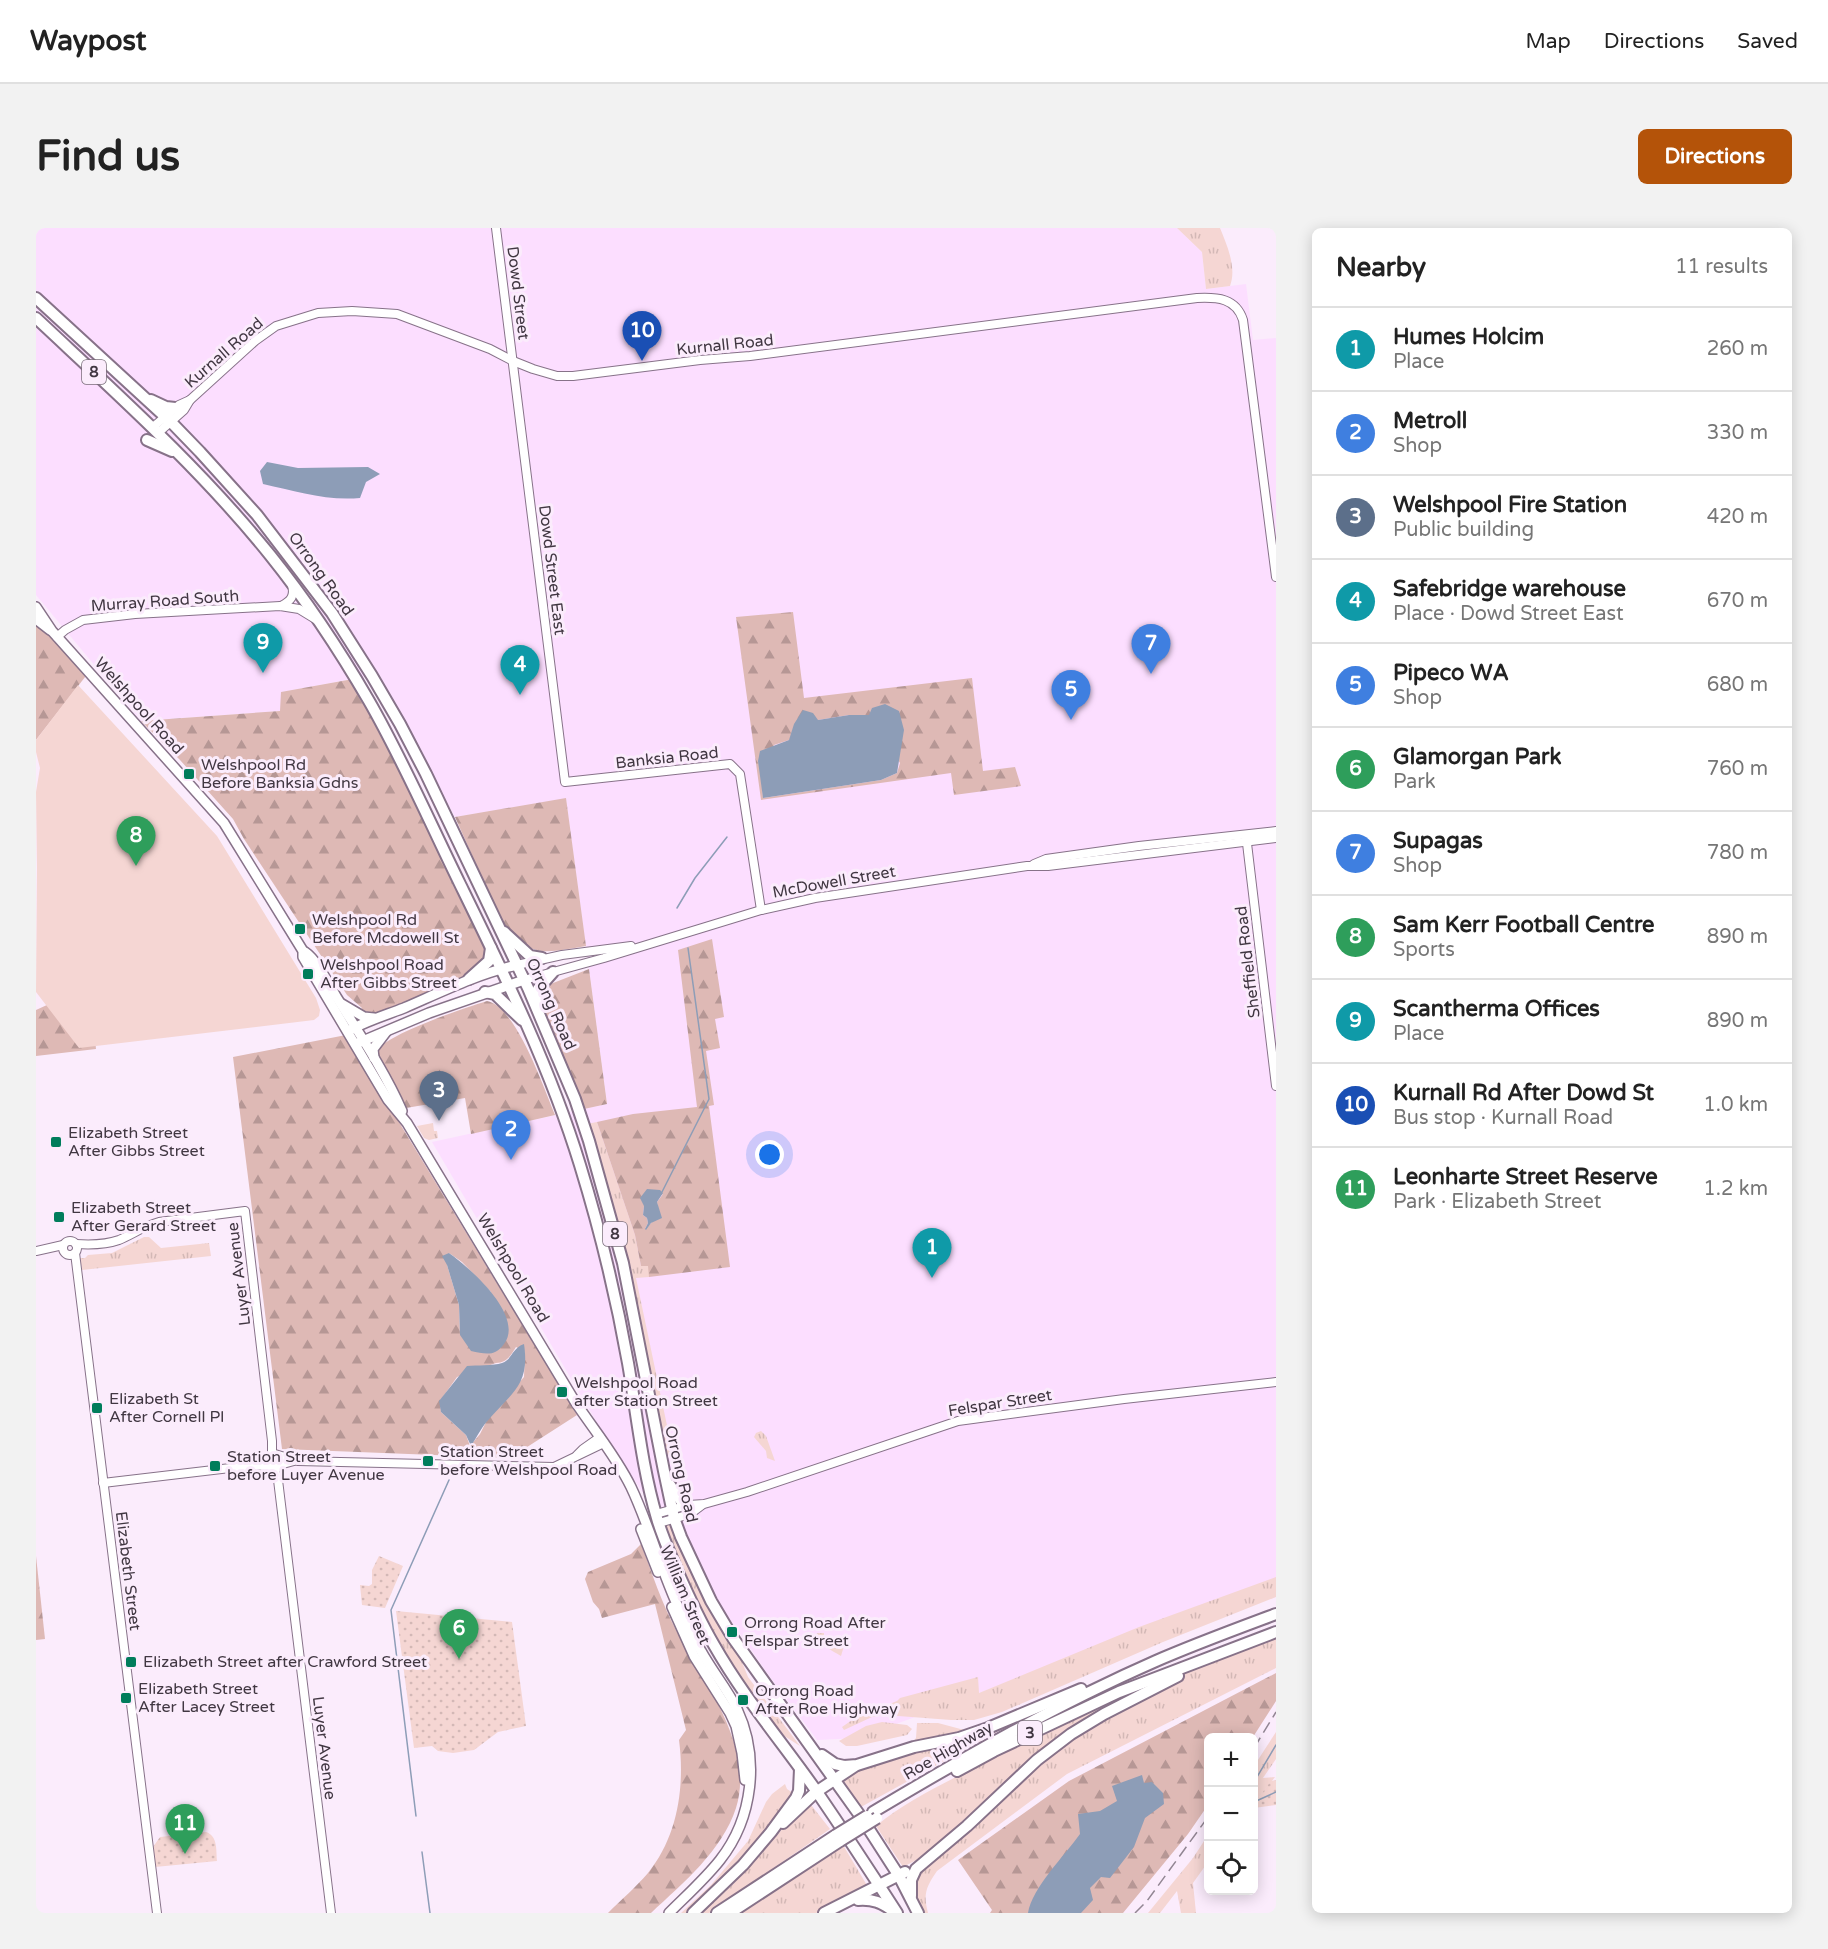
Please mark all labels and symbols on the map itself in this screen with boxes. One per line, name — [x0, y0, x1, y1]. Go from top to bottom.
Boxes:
street label: Dowd Street — [502, 245, 534, 341]
pin: 10 — [622, 312, 662, 361]
street label: Kurnall Road — [181, 313, 267, 393]
street label: Kurnall Road — [675, 330, 775, 360]
road number: 8 — [82, 360, 106, 384]
street label: Dowd Street East — [534, 504, 570, 636]
street label: Orrong Road — [284, 528, 358, 620]
street label: Murray Road South — [90, 586, 240, 616]
pin: 9 — [244, 624, 282, 673]
pin: 7 — [1132, 624, 1170, 674]
pin: 4 — [500, 646, 540, 695]
street label: Welshpool Road — [90, 653, 188, 759]
pin: 5 — [1052, 670, 1090, 720]
street label: Banksia Road — [614, 743, 720, 773]
place label: Welshpool Rd Before Banksia Gdns — [201, 755, 358, 793]
marker: Welshpool Rd Before Banksia Gdns — [182, 767, 196, 781]
pin: 8 — [116, 816, 156, 866]
street label: McDowell Street — [771, 861, 897, 903]
street label: Sheffield Road — [1231, 905, 1265, 1019]
place label: Welshpool Rd Before Mcdowell St — [312, 910, 459, 948]
marker: Welshpool Rd Before Mcdowell St — [293, 922, 307, 936]
place label: Welshpool Road After Gibbs Street — [320, 955, 457, 993]
street label: Orrong Road — [522, 955, 580, 1053]
marker: Welshpool Road After Gibbs Street — [301, 967, 315, 981]
pin: 3 — [420, 1072, 458, 1121]
pin: 2 — [492, 1110, 530, 1160]
place label: Elizabeth Street After Gibbs Street — [68, 1123, 205, 1161]
marker: Elizabeth Street After Gibbs Street — [49, 1135, 63, 1149]
your location — [755, 1140, 784, 1169]
place label: Elizabeth Street After Gerard Street — [71, 1198, 216, 1236]
marker: Elizabeth Street After Gerard Street — [52, 1210, 66, 1224]
street label: Welshpool Road — [473, 1210, 553, 1326]
street label: Luyer Avenue — [223, 1221, 255, 1327]
road number: 8 — [603, 1222, 627, 1246]
pin: 1 — [912, 1228, 952, 1278]
place label: Welshpool Road after Station Street — [574, 1373, 718, 1411]
marker: Welshpool Road after Station Street — [555, 1385, 569, 1399]
street label: Felspar Street — [947, 1385, 1053, 1421]
place label: Elizabeth St After Cornell Pl — [109, 1389, 224, 1427]
marker: Elizabeth St After Cornell Pl — [90, 1401, 104, 1415]
street label: Orrong Road — [660, 1424, 702, 1524]
place label: Station Street before Welshpool Road — [440, 1442, 617, 1480]
place label: Station Street before Luyer Avenue — [227, 1447, 385, 1485]
marker: Station Street before Welshpool Road — [421, 1454, 435, 1468]
marker: Station Street before Luyer Avenue — [208, 1459, 222, 1473]
street label: Elizabeth Street — [111, 1510, 145, 1632]
street label: William Street — [655, 1543, 715, 1647]
pin: 6 — [440, 1610, 478, 1659]
place label: Orrong Road After Felspar Street — [744, 1613, 887, 1651]
marker: Orrong Road After Felspar Street — [725, 1625, 739, 1639]
place label: Elizabeth Street after Crawford Street — [143, 1652, 427, 1672]
marker: Elizabeth Street after Crawford Street — [124, 1655, 138, 1669]
place label: Elizabeth Street After Lacey Street — [138, 1679, 275, 1717]
place label: Orrong Road After Roe Highway — [755, 1681, 898, 1719]
marker: Elizabeth Street After Lacey Street — [119, 1691, 133, 1705]
marker: Orrong Road After Roe Highway — [736, 1693, 750, 1707]
street label: Luyer Avenue — [308, 1695, 340, 1801]
street label: Roe Highway — [900, 1717, 997, 1785]
road number: 3 — [1018, 1721, 1042, 1745]
pin: 11 — [166, 1804, 204, 1854]

